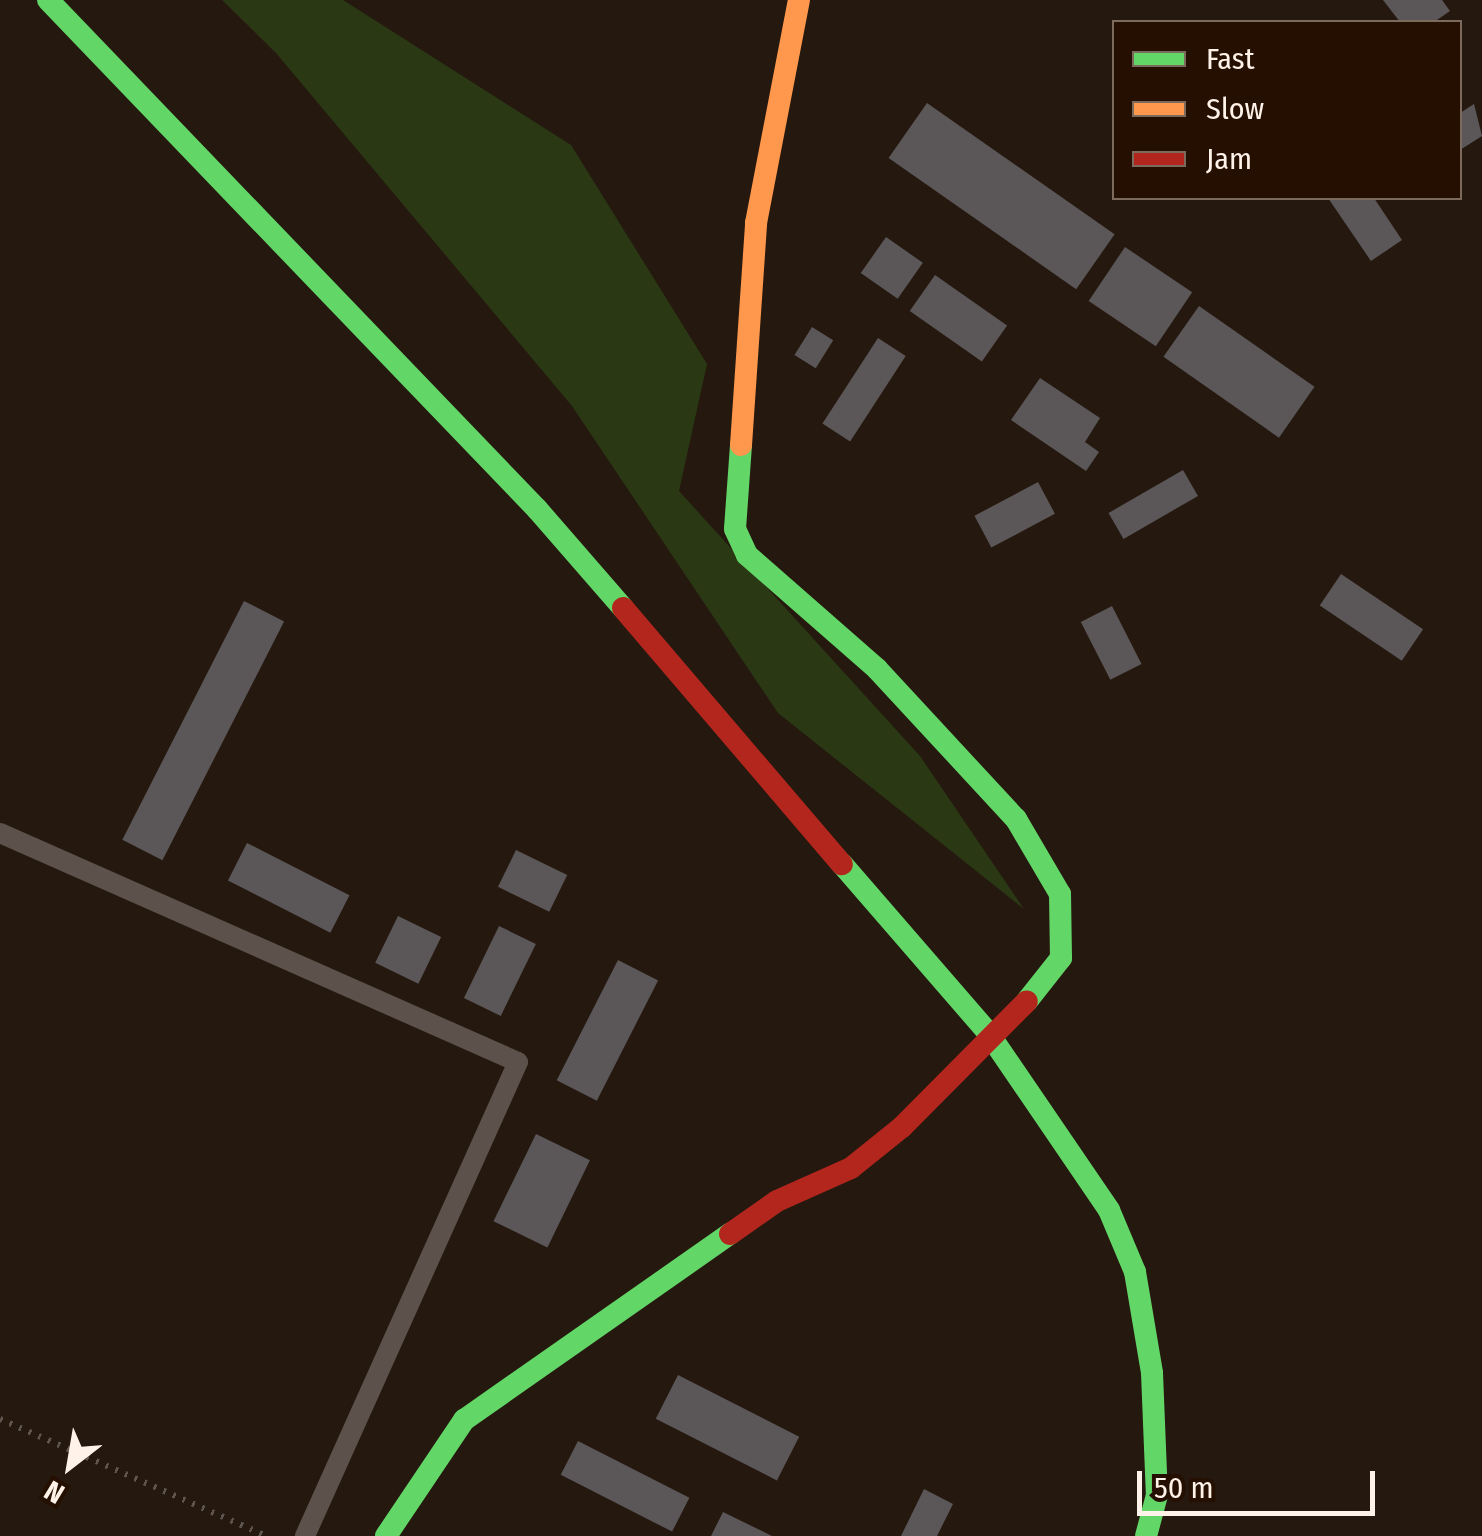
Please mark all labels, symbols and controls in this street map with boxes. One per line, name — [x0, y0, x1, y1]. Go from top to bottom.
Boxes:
legend — [1112, 20, 1462, 200]
text: Fast — [1206, 41, 1254, 77]
text: Slow — [1206, 91, 1264, 127]
text: Jam — [1206, 141, 1252, 177]
north arrow — [20, 1416, 120, 1516]
scale bar — [1142, 1451, 1380, 1513]
text: 50 m — [1154, 1470, 1214, 1506]
text: N — [39, 1474, 70, 1511]

